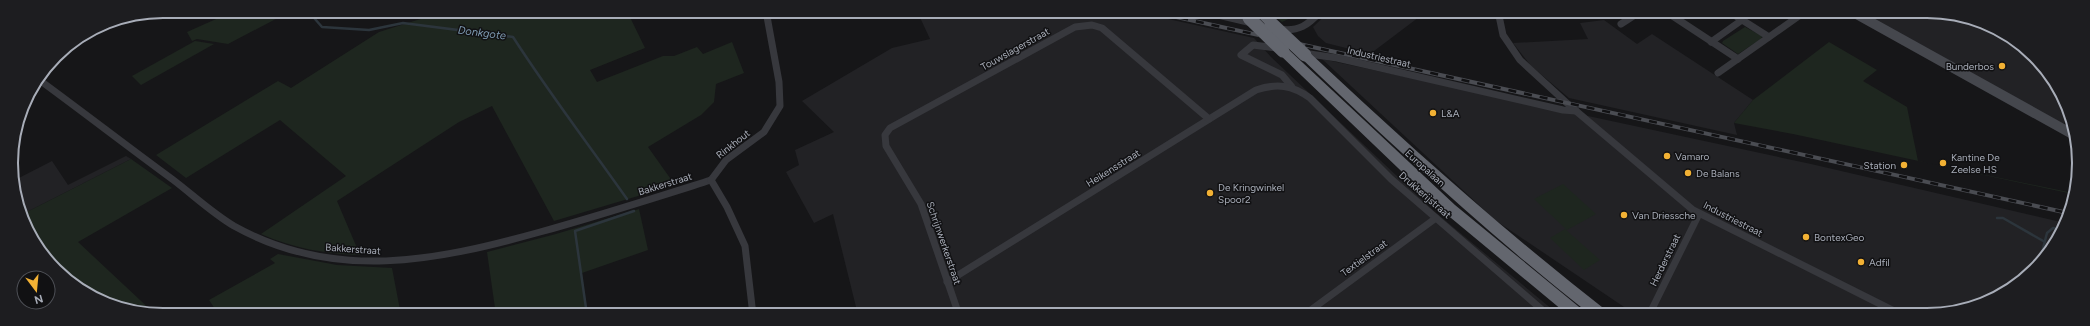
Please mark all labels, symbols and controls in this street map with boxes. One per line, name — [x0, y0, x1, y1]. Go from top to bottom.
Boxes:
water label: Donkgote — [457, 24, 507, 42]
street label: Touwslagerstraat — [978, 25, 1052, 73]
street label: Industriestraat — [1346, 43, 1412, 71]
place label: Bunderbos — [1946, 60, 1994, 73]
marker: Bunderbos — [1997, 61, 2007, 71]
place label: L&A — [1441, 107, 1460, 120]
marker: L&A — [1428, 108, 1438, 118]
street label: Rinkhout — [713, 127, 753, 161]
street label: Heikensstraat — [1083, 146, 1143, 190]
street label: Europalaan — [1402, 147, 1448, 190]
place label: Vamaro — [1675, 150, 1710, 163]
marker: Vamaro — [1662, 151, 1672, 161]
place label: Kantine De Zeelse HS — [1951, 151, 2000, 176]
marker: Kantine De Zeelse HS — [1938, 158, 1948, 168]
place label: Station — [1864, 159, 1896, 172]
marker: Station — [1899, 160, 1909, 170]
place label: De Balans — [1696, 167, 1740, 180]
marker: De Balans — [1683, 168, 1693, 178]
street label: Drukkerijstraat — [1396, 169, 1454, 221]
street label: Bakkerstraat — [637, 170, 694, 198]
place label: De Kringwinkel Spoor2 — [1218, 181, 1284, 206]
marker: De Kringwinkel Spoor2 — [1205, 188, 1215, 198]
street label: Industriestraat — [1701, 198, 1765, 240]
street label: Schrijnwerkerstraat — [924, 200, 964, 286]
place label: Van Driessche — [1632, 209, 1696, 222]
marker: Van Driessche — [1619, 210, 1629, 220]
street label: Herderstraat — [1647, 231, 1683, 288]
place label: BontexGeo — [1814, 231, 1864, 244]
marker: BontexGeo — [1801, 232, 1811, 242]
street label: Textielstraat — [1338, 237, 1390, 279]
street label: Bakkerstraat — [325, 241, 381, 257]
place label: Adfil — [1869, 256, 1890, 269]
marker: Adfil — [1856, 257, 1866, 267]
north arrow — [16, 270, 56, 310]
text: N — [33, 292, 45, 307]

